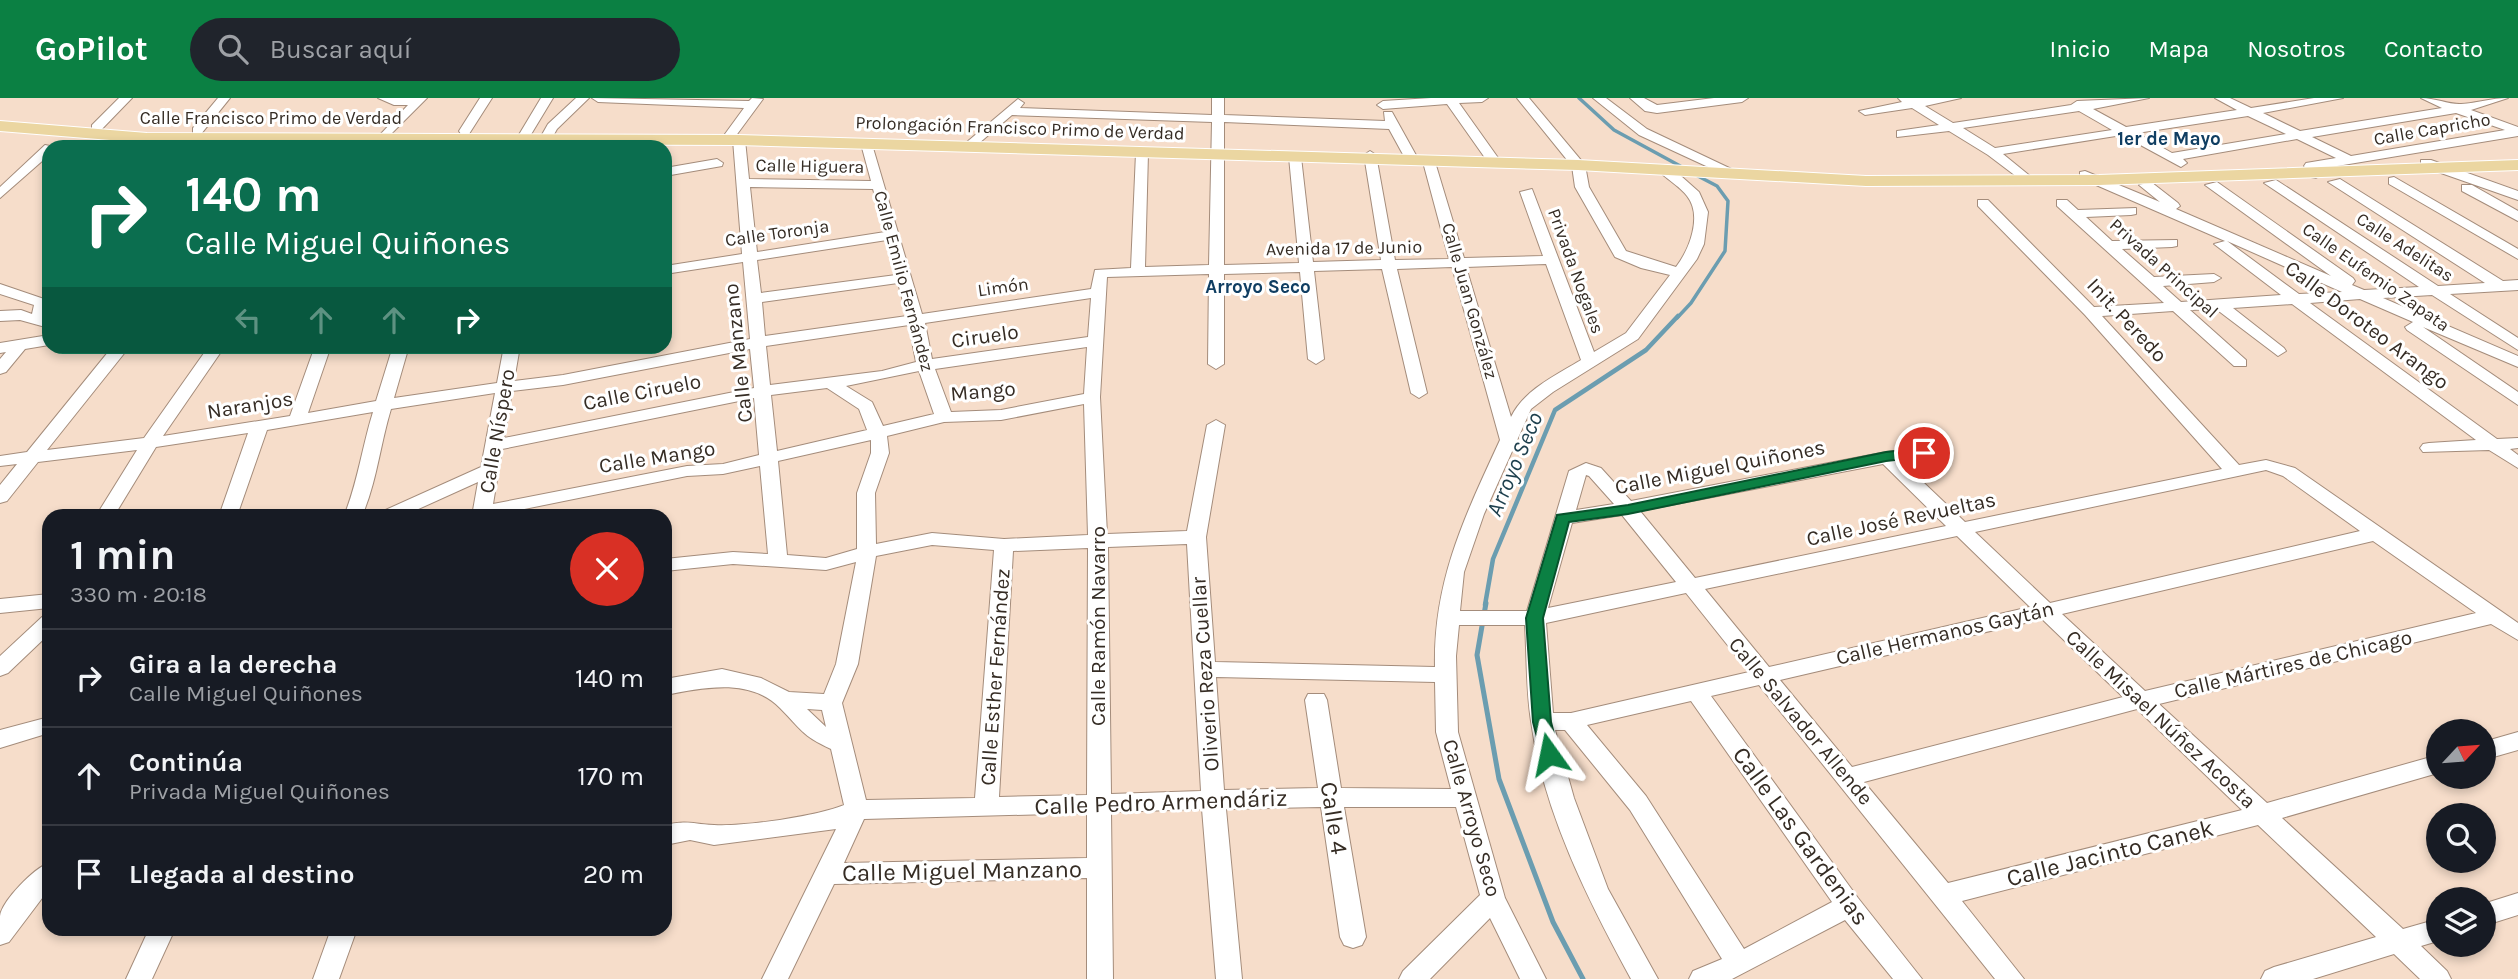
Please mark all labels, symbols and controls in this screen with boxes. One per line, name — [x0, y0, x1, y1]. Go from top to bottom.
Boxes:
search box — [190, 18, 680, 81]
text: GoPilot — [35, 30, 148, 68]
icon: search — [214, 30, 252, 68]
text: Buscar aquí — [270, 34, 412, 65]
text: Inicio — [2049, 35, 2110, 63]
text: Mapa — [2148, 35, 2209, 63]
text: Nosotros — [2247, 35, 2346, 63]
text: Contacto — [2384, 35, 2483, 63]
street label: Calle Francisco Primo de Verdad — [140, 107, 402, 129]
street label: Calle Capricho — [2372, 108, 2492, 150]
street label: Prolongación Francisco Primo de Verdad — [855, 111, 1185, 145]
district label: 1er de Mayo — [2117, 128, 2221, 150]
street label: Calle Higuera — [755, 154, 865, 178]
text: 140 m — [185, 166, 322, 223]
icon: right — [70, 168, 161, 259]
street label: Calle Emilio Fernández — [869, 188, 939, 374]
street label: Privada Nogales — [1543, 205, 1609, 337]
street label: Calle Adelitas — [2352, 207, 2458, 287]
street label: Privada Principal — [2105, 213, 2223, 323]
street label: Calle Toronja — [724, 215, 830, 251]
street label: Calle Eufemio Zapata — [2298, 218, 2454, 336]
street label: Calle Juan González — [1437, 220, 1503, 382]
text: Calle Miguel Quiñones — [185, 225, 510, 262]
street label: Avenida 17 de Junio — [1266, 236, 1422, 260]
street label: Calle Doroteo Arango — [2280, 256, 2454, 394]
street label: Limón — [976, 273, 1030, 301]
street label: Init. Peredo — [2082, 273, 2172, 367]
district label: Arroyo Seco — [1205, 276, 1311, 298]
street label: Calle Manzano — [719, 282, 757, 424]
icon: left — [229, 301, 267, 339]
icon: ahead — [302, 301, 340, 339]
icon: ahead — [375, 301, 413, 339]
icon: right — [448, 301, 486, 339]
street label: Ciruelo — [950, 319, 1020, 353]
street label: Calle Níspero — [474, 367, 520, 495]
street label: Calle Ciruelo — [581, 369, 703, 415]
street label: Mango — [949, 376, 1017, 406]
street label: Naranjos — [205, 386, 295, 424]
water label: Arroyo Seco — [1480, 408, 1548, 520]
pin — [1894, 423, 1954, 483]
icon: arrive — [1905, 434, 1943, 472]
street label: Calle Miguel Quiñones — [1613, 435, 1827, 499]
street label: Calle Mango — [597, 436, 717, 478]
street label: Calle José Revueltas — [1804, 487, 1998, 551]
street label: Calle Ramón Navarro — [1086, 526, 1110, 726]
text: 1 min — [70, 530, 175, 580]
button: close — [570, 532, 644, 606]
street label: Calle Esther Fernández — [975, 568, 1015, 786]
street label: Oliverio Reza Cuellar — [1186, 576, 1224, 772]
text: 330 m · 20:18 — [70, 581, 207, 608]
street label: Calle Hermanos Gaytán — [1834, 596, 2056, 670]
street label: Calle Misael Núñez Acosta — [2061, 625, 2261, 813]
street label: Calle Mártires de Chicago — [2172, 625, 2414, 703]
street label: Calle Salvador Allende — [1724, 632, 1878, 810]
text: Gira a la derecha — [129, 649, 338, 680]
icon: right — [70, 659, 108, 697]
text: 140 m — [575, 663, 644, 694]
text: Calle Miguel Quiñones — [129, 680, 363, 707]
position arrow — [1512, 717, 1586, 791]
north arrow — [2426, 719, 2496, 789]
map controls — [2426, 719, 2496, 957]
street label: Calle Arroyo Seco — [1438, 736, 1506, 900]
street label: Calle Las Gardenias — [1727, 741, 1875, 931]
text: Continúa — [129, 747, 243, 778]
icon: ahead — [70, 757, 108, 795]
text: 170 m — [577, 761, 644, 792]
text: Privada Miguel Quiñones — [129, 778, 390, 805]
street label: Calle 4 — [1314, 780, 1354, 856]
street label: Calle Pedro Armendáriz — [1034, 784, 1288, 820]
button: search — [2426, 803, 2496, 873]
street label: Calle Jacinto Canek — [2004, 814, 2216, 892]
icon: arrive — [70, 855, 108, 893]
street label: Calle Miguel Manzano — [842, 855, 1082, 887]
text: Llegada al destino — [129, 859, 355, 890]
text: 20 m — [583, 859, 644, 890]
button: layers — [2426, 887, 2496, 957]

